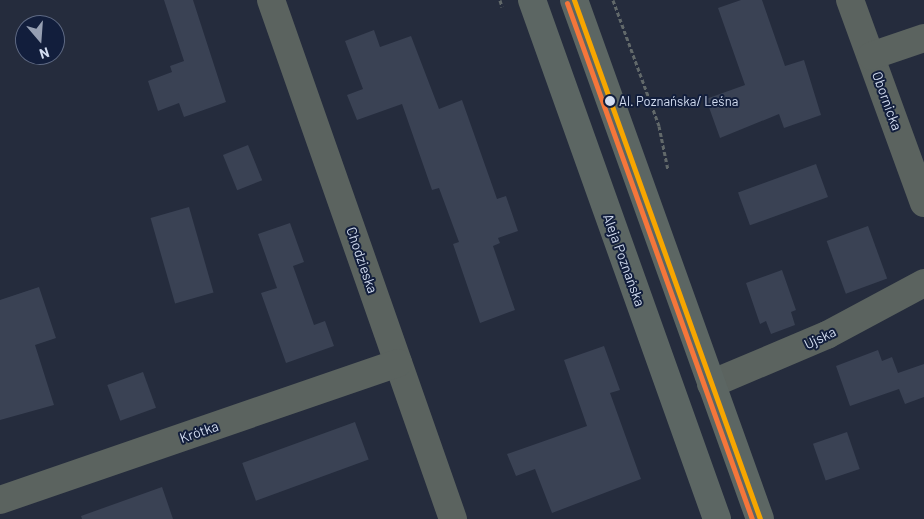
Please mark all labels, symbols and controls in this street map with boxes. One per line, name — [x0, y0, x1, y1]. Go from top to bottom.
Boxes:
north arrow — [15, 15, 65, 65]
text: N — [37, 44, 52, 63]
street label: Obornicka — [869, 69, 905, 133]
place label: Al. Poznańska/ Leśna — [619, 93, 738, 109]
marker: Al. Poznańska/ Leśna — [605, 96, 615, 106]
street label: Aleja Poznańska — [599, 211, 649, 309]
street label: Chodzieska — [343, 225, 381, 295]
street label: Ujska — [801, 323, 839, 353]
street label: Krótka — [177, 418, 221, 446]

